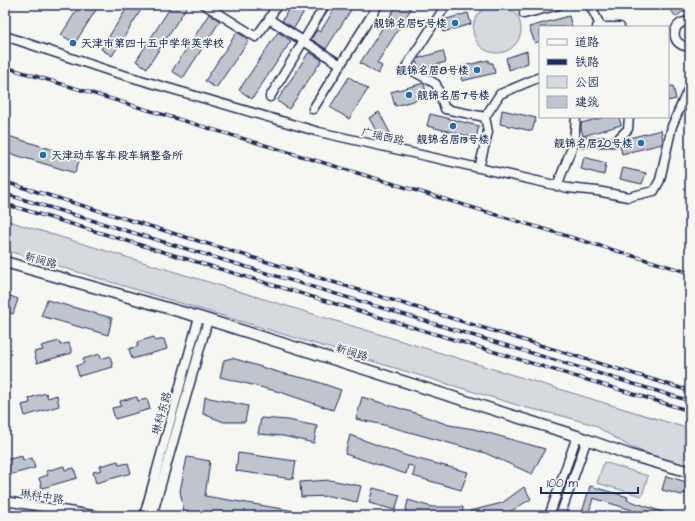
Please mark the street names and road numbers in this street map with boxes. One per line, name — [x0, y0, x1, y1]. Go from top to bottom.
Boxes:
street label: 广瑞西路 — [360, 124, 406, 149]
street label: 新阔路 — [23, 249, 59, 272]
street label: 新阔路 — [334, 340, 370, 364]
street label: 琳科东路 — [148, 390, 175, 436]
street label: 琳科中路 — [19, 486, 65, 507]

